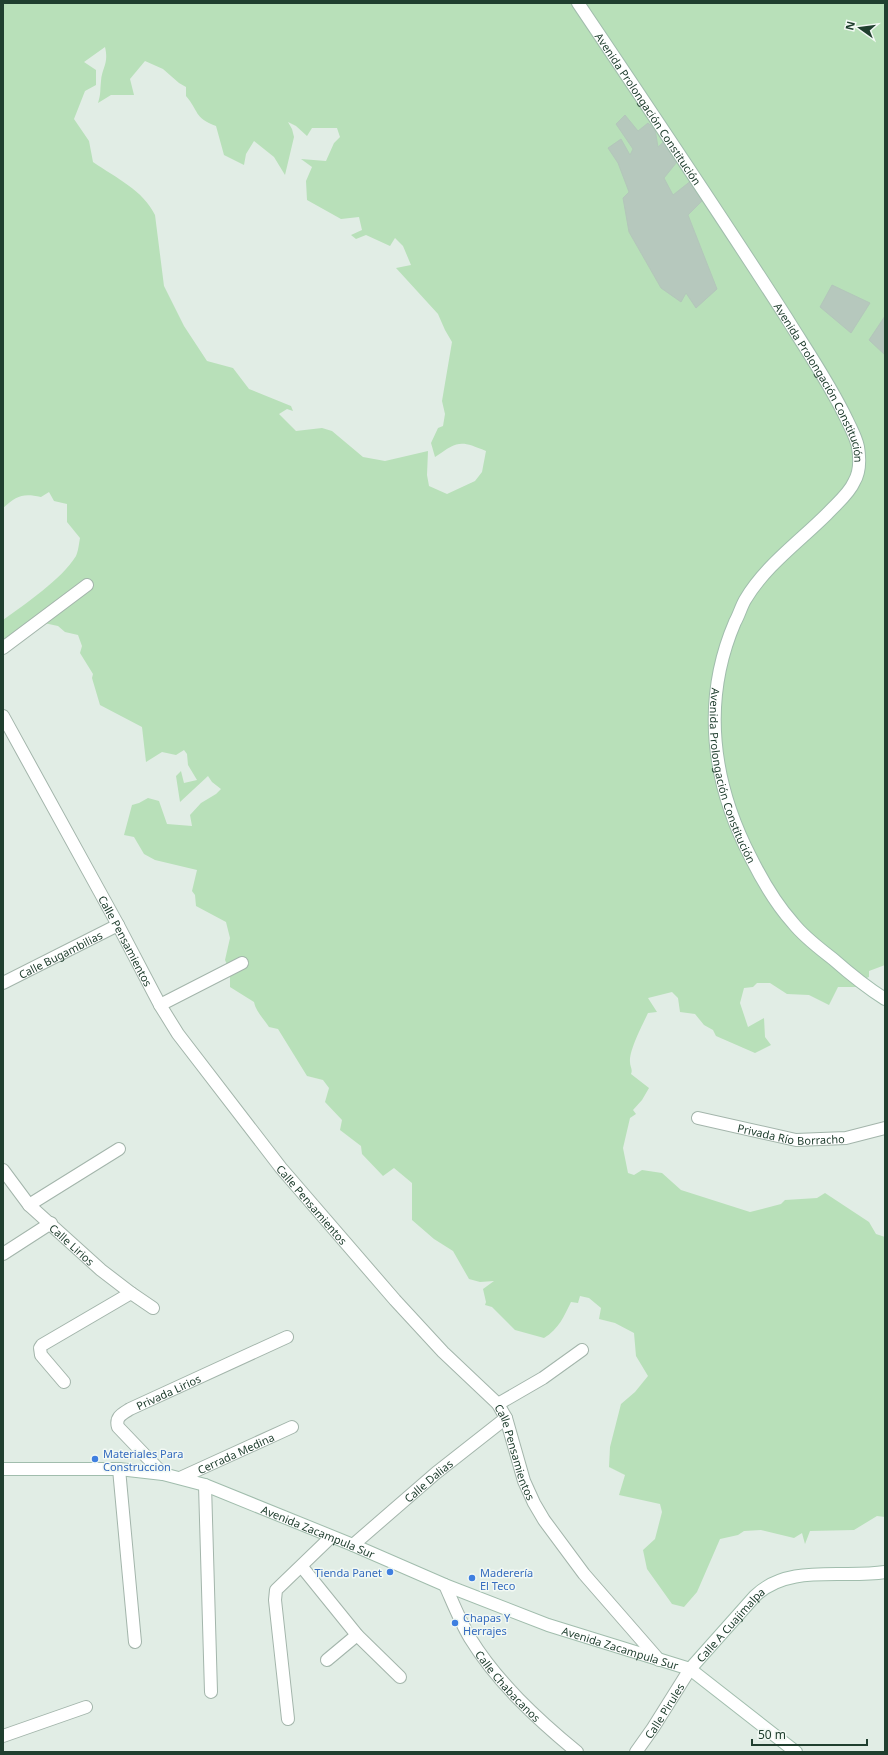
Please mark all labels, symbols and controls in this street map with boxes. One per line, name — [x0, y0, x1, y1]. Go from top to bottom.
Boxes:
north arrow — [840, 8, 880, 48]
text: N — [841, 19, 858, 32]
street label: Avenida Prolongación Constitución — [592, 29, 705, 188]
street label: Avenida Prolongación Constitución — [771, 300, 867, 463]
street label: Avenida Prolongación Constitución — [707, 687, 760, 865]
street label: Calle Pensamientos — [95, 892, 156, 989]
street label: Calle Bugambilias — [16, 927, 105, 982]
street label: Privada Río Borracho — [736, 1120, 845, 1148]
street label: Calle Pensamientos — [274, 1161, 351, 1247]
street label: Calle Lirios — [47, 1220, 98, 1268]
street label: Privada Lirios — [133, 1370, 203, 1413]
street label: Calle Pensamientos — [492, 1401, 539, 1502]
street label: Cerrada Medina — [195, 1429, 276, 1477]
place label: Materiales Para Construccion — [103, 1446, 183, 1474]
marker: Materiales Para Construccion — [90, 1454, 100, 1464]
street label: Calle Dalias — [400, 1456, 455, 1505]
street label: Avenida Zacampula Sur — [259, 1501, 378, 1561]
place label: Tienda Panet — [314, 1565, 382, 1580]
place label: Maderería El Teco — [480, 1565, 533, 1593]
marker: Tienda Panet — [385, 1567, 395, 1577]
marker: Maderería El Teco — [467, 1573, 477, 1583]
street label: Calle A Cuajimalpa — [692, 1584, 767, 1665]
place label: Chapas Y Herrajes — [463, 1610, 511, 1638]
marker: Chapas Y Herrajes — [450, 1618, 460, 1628]
street label: Avenida Zacampula Sur — [560, 1622, 681, 1673]
street label: Calle Chabacanos — [473, 1647, 544, 1725]
street label: Calle Pirules — [641, 1680, 687, 1741]
scale bar — [752, 1721, 867, 1747]
text: 50 m — [758, 1726, 786, 1743]

